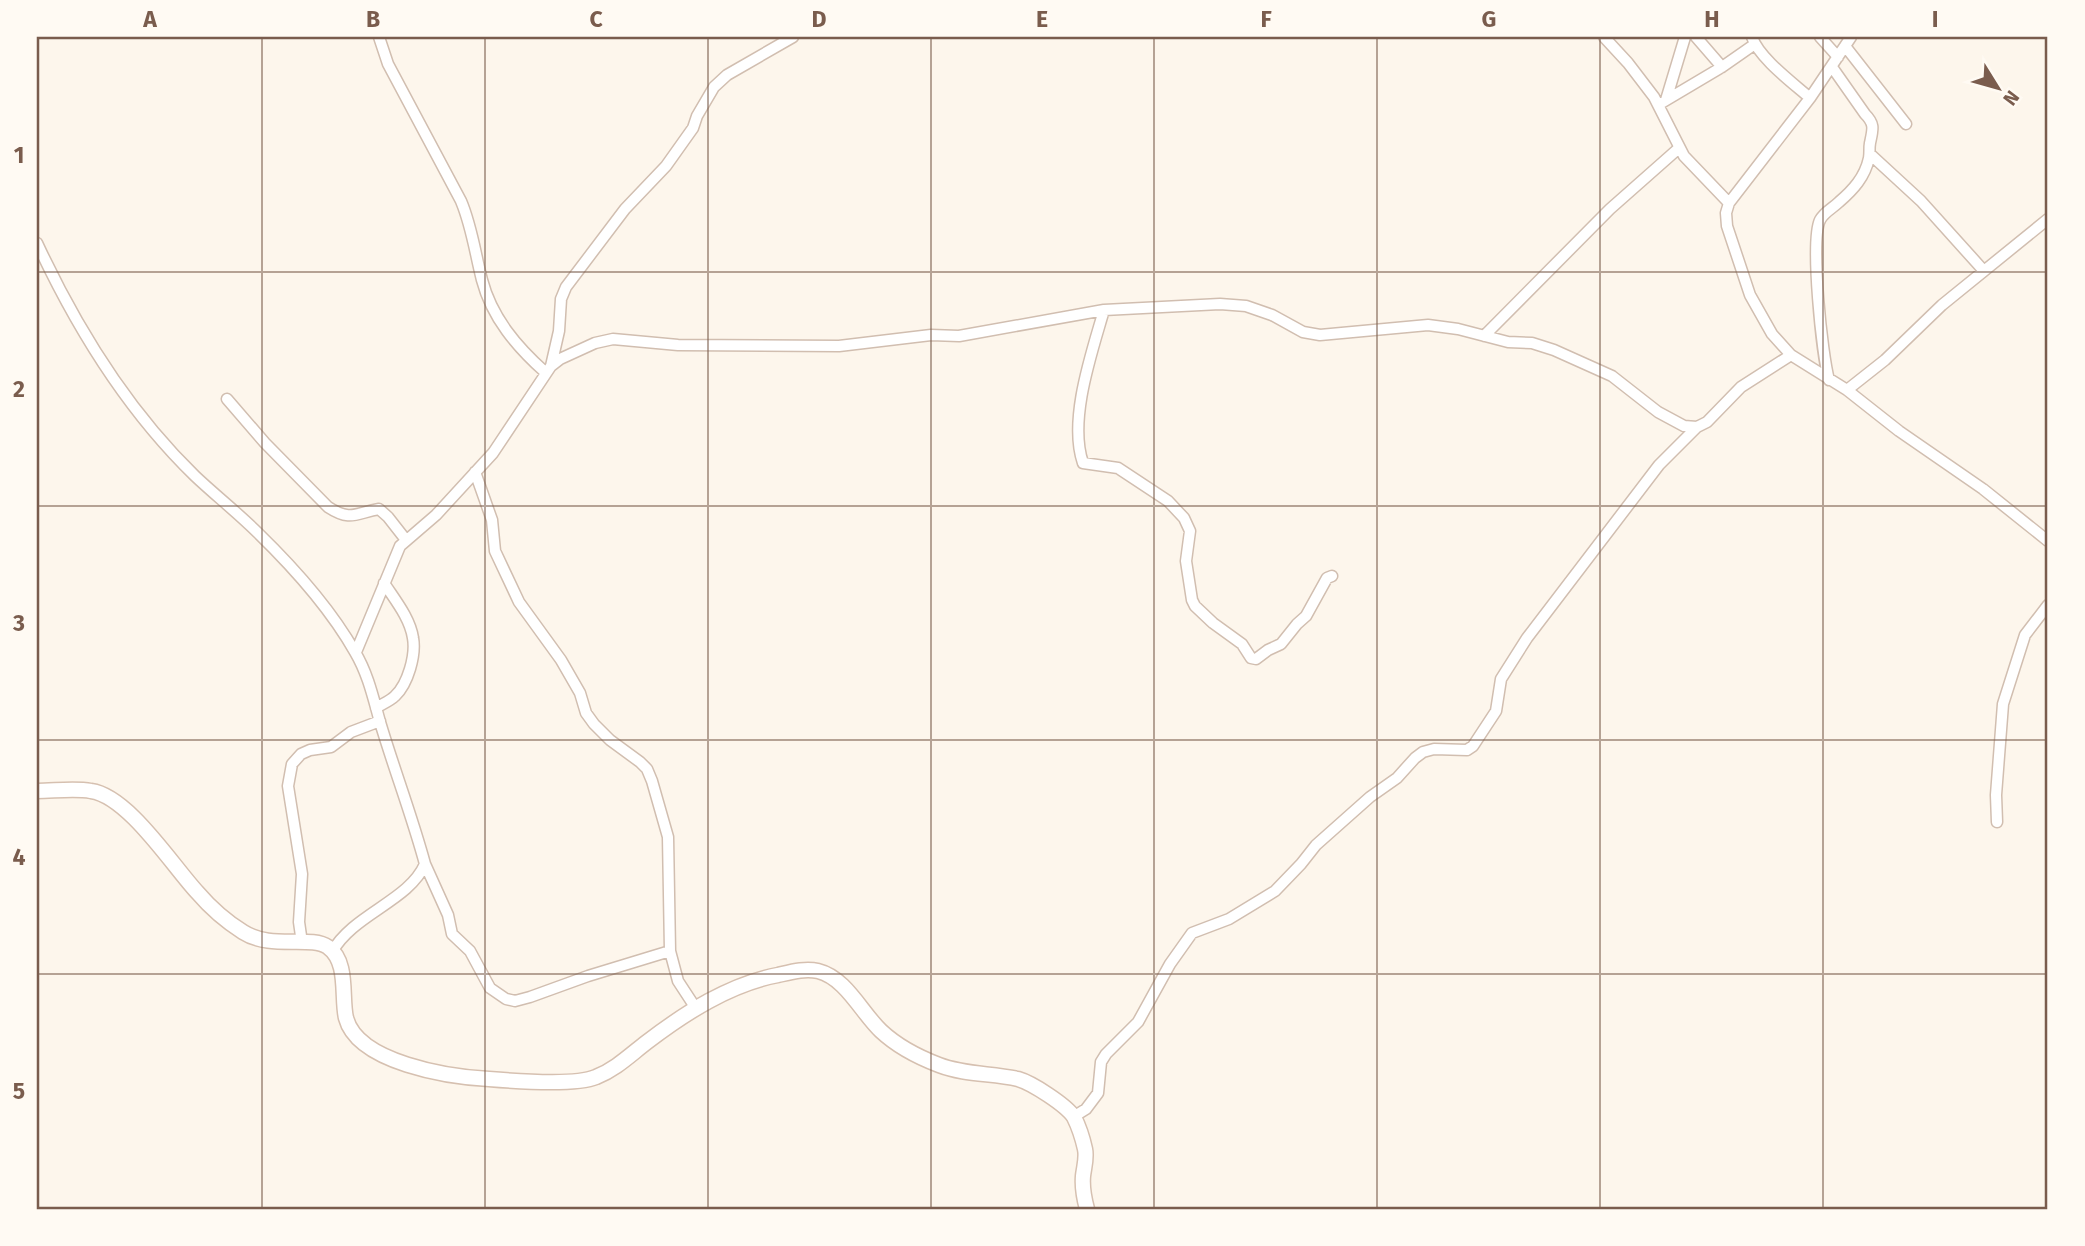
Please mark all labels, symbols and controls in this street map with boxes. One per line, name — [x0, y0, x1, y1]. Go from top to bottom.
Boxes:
text: A — [142, 5, 157, 33]
text: B — [366, 5, 380, 33]
text: C — [589, 5, 603, 33]
text: D — [812, 5, 827, 33]
text: E — [1036, 5, 1048, 33]
text: F — [1260, 5, 1272, 33]
text: G — [1482, 5, 1496, 33]
text: H — [1704, 5, 1720, 33]
text: I — [1932, 5, 1938, 33]
north arrow — [1962, 52, 2032, 122]
text: N — [1998, 86, 2024, 110]
text: 1 — [14, 141, 24, 169]
text: 2 — [13, 375, 25, 403]
text: 3 — [12, 609, 25, 637]
text: 4 — [13, 843, 26, 871]
text: 5 — [13, 1077, 25, 1105]

